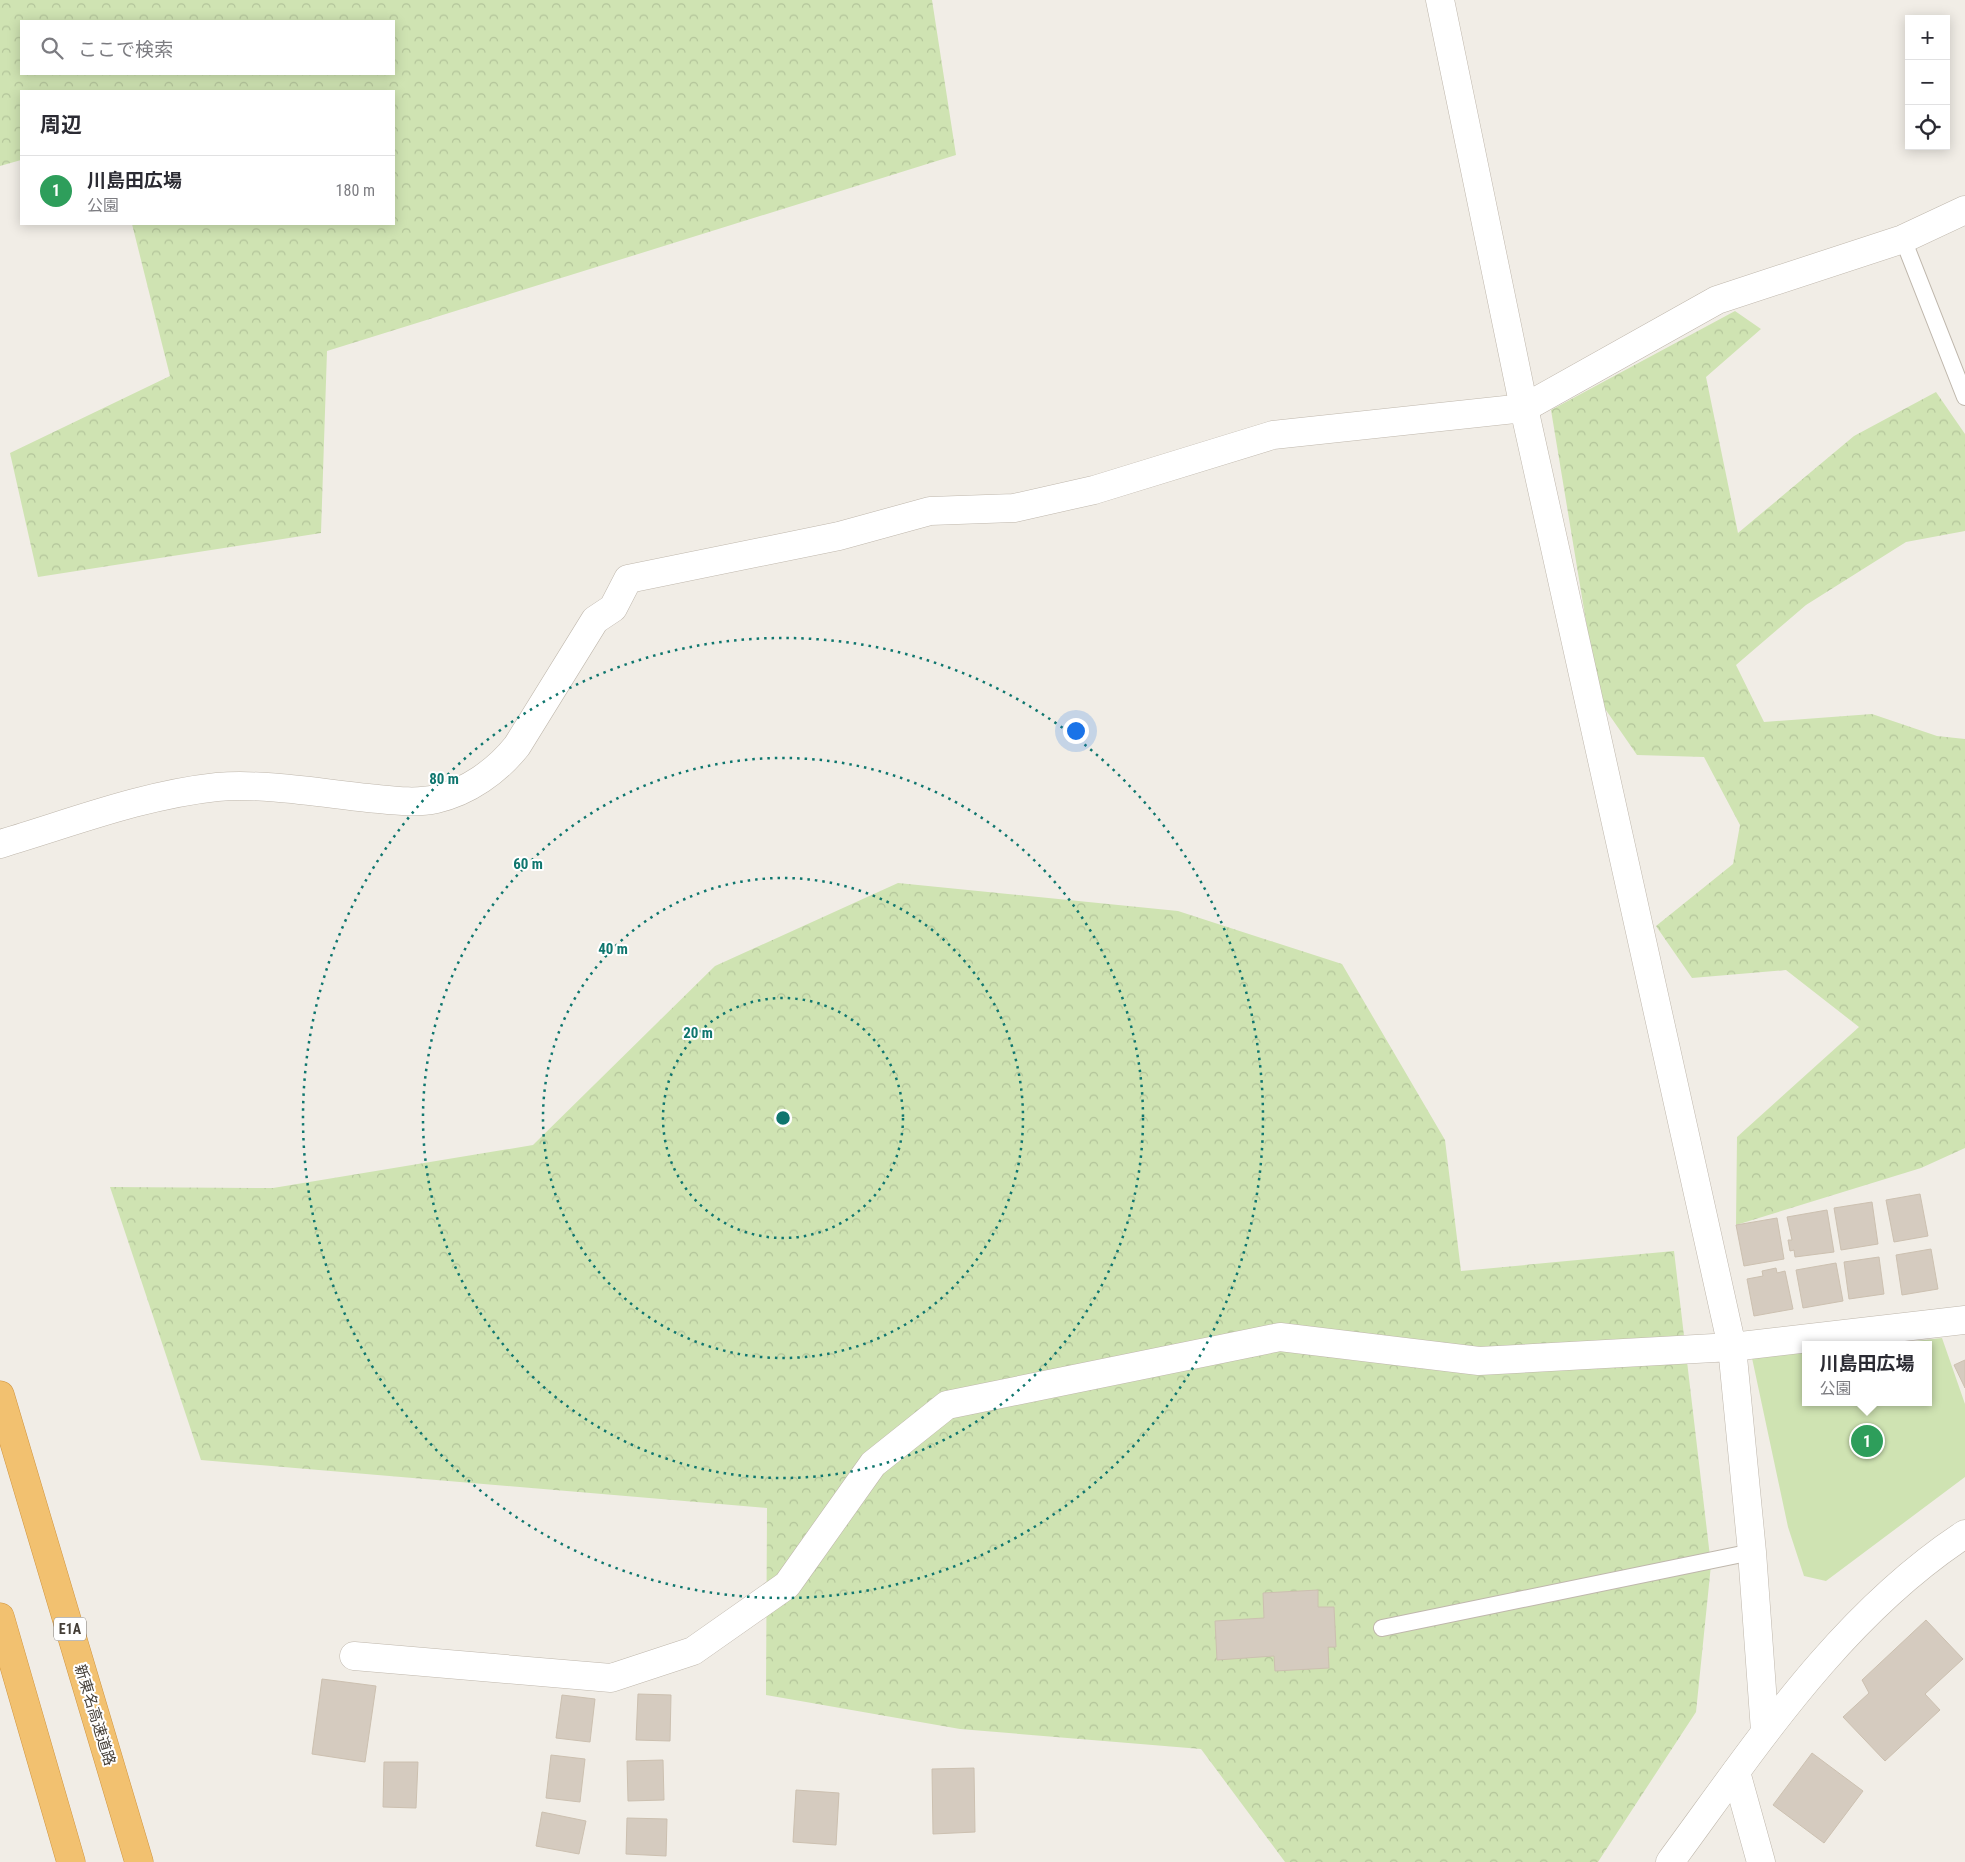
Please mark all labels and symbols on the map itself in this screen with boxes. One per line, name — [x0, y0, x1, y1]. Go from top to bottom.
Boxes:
your location — [1063, 718, 1089, 744]
text: 80 m — [429, 770, 459, 788]
text: 60 m — [513, 855, 543, 873]
text: 40 m — [598, 940, 628, 958]
text: 20 m — [683, 1024, 713, 1042]
centre of rings — [774, 1109, 792, 1127]
pin: 1 — [1851, 1422, 1883, 1460]
road number: E1A — [54, 1618, 86, 1640]
street label: 新東名高速道路 — [71, 1662, 119, 1768]

